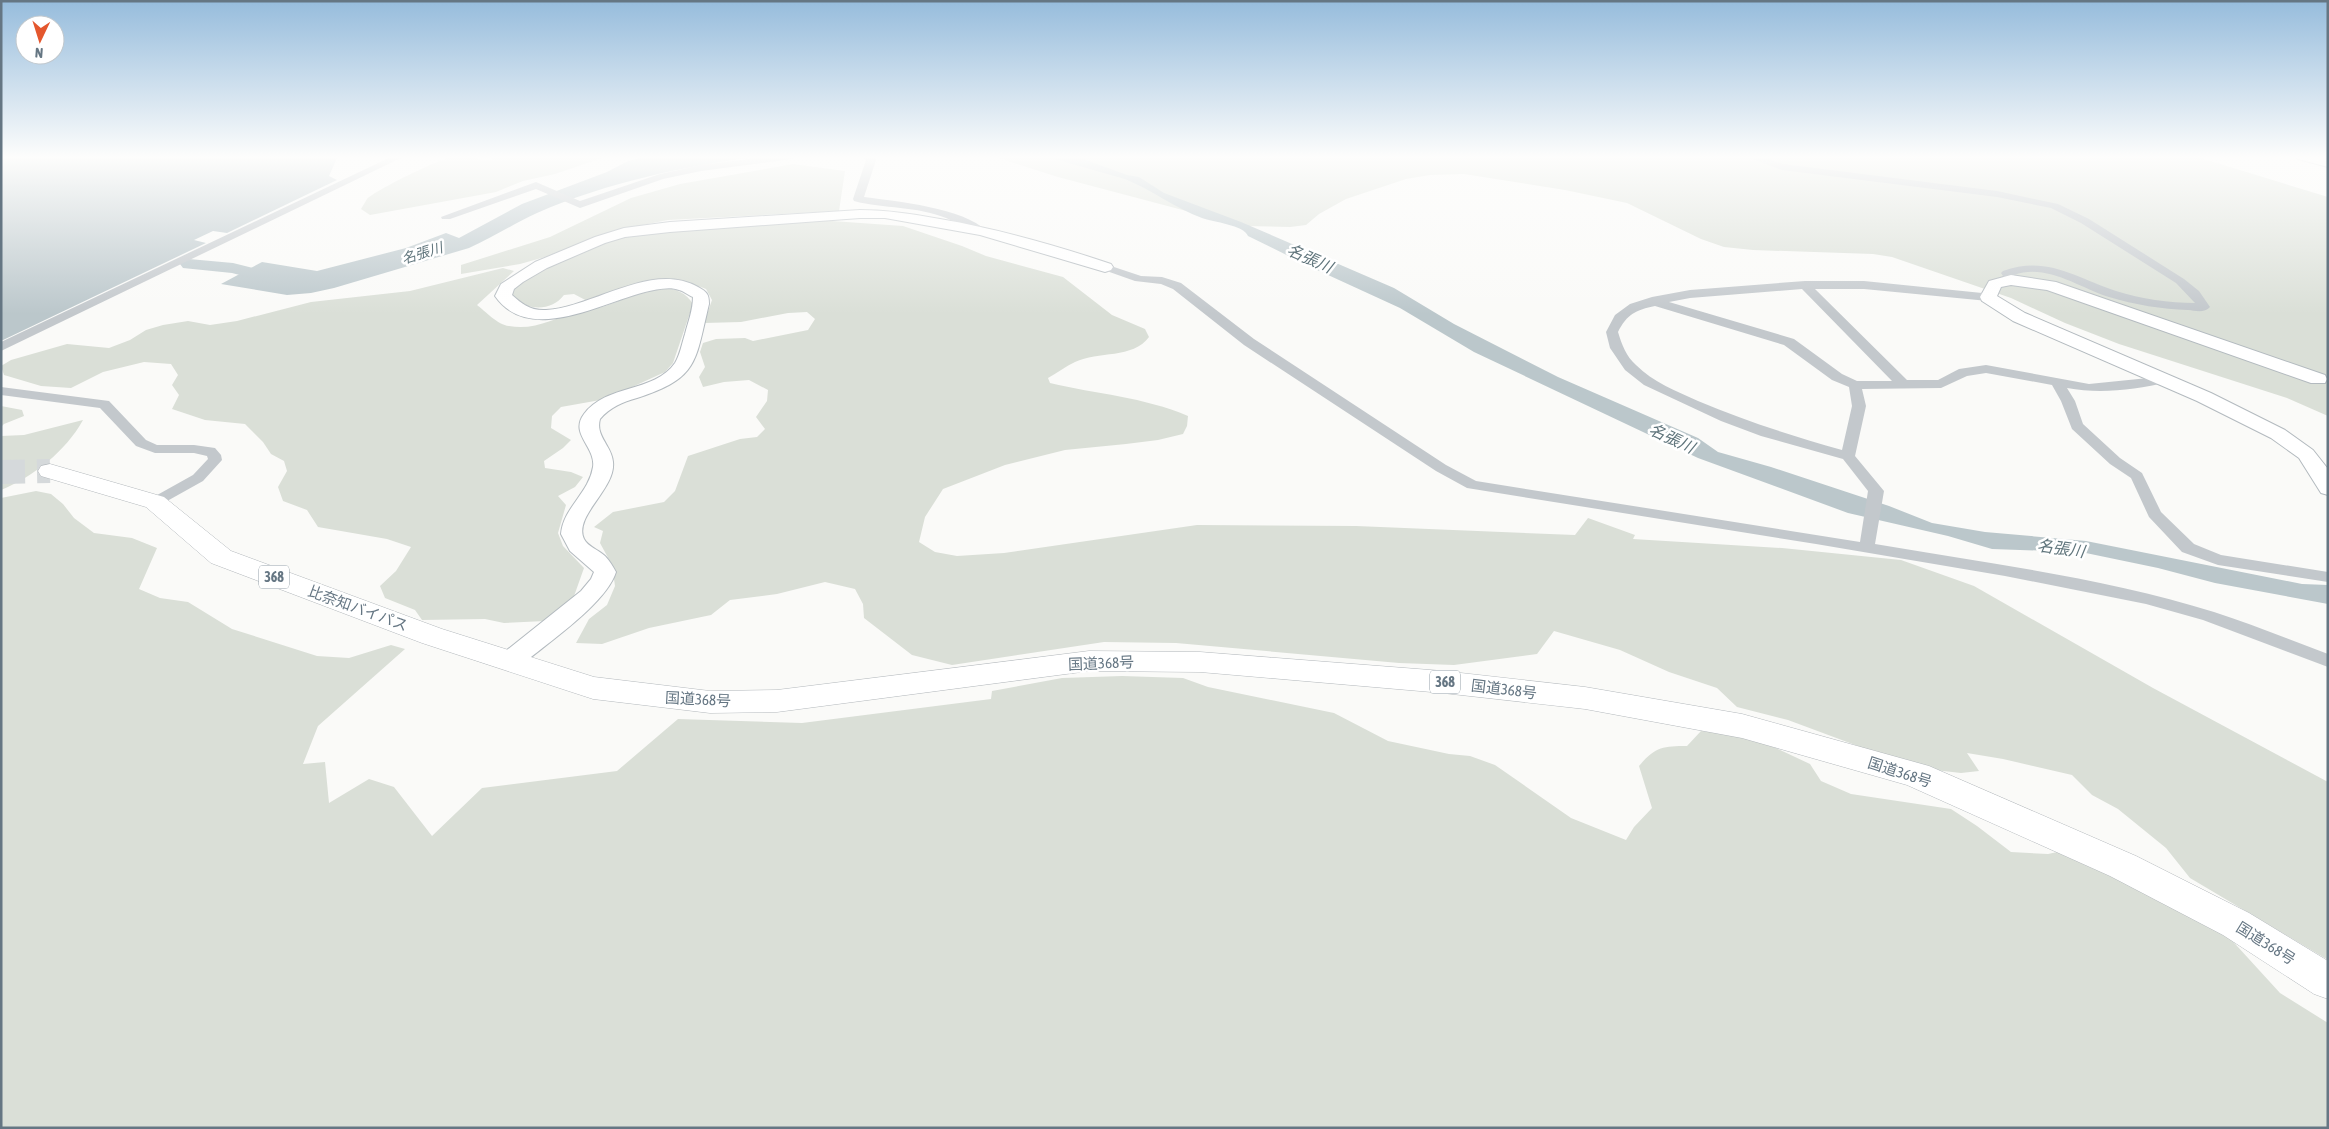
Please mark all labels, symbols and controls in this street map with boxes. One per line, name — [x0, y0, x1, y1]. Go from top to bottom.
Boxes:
north arrow — [15, 15, 65, 65]
text: N — [34, 45, 44, 61]
water label: 名張川 — [400, 239, 446, 267]
water label: 名張川 — [1284, 240, 1337, 277]
water label: 名張川 — [1646, 420, 1699, 457]
water label: 名張川 — [2036, 536, 2088, 561]
road number: 368 — [259, 566, 289, 588]
street label: 比奈知バイパス — [306, 582, 410, 634]
street label: 国道368号 — [1068, 653, 1134, 673]
road number: 368 — [1430, 670, 1460, 694]
street label: 国道368号 — [1470, 677, 1538, 701]
street label: 国道368号 — [665, 689, 731, 709]
street label: 国道368号 — [1866, 754, 1934, 790]
street label: 国道368号 — [2233, 918, 2299, 968]

